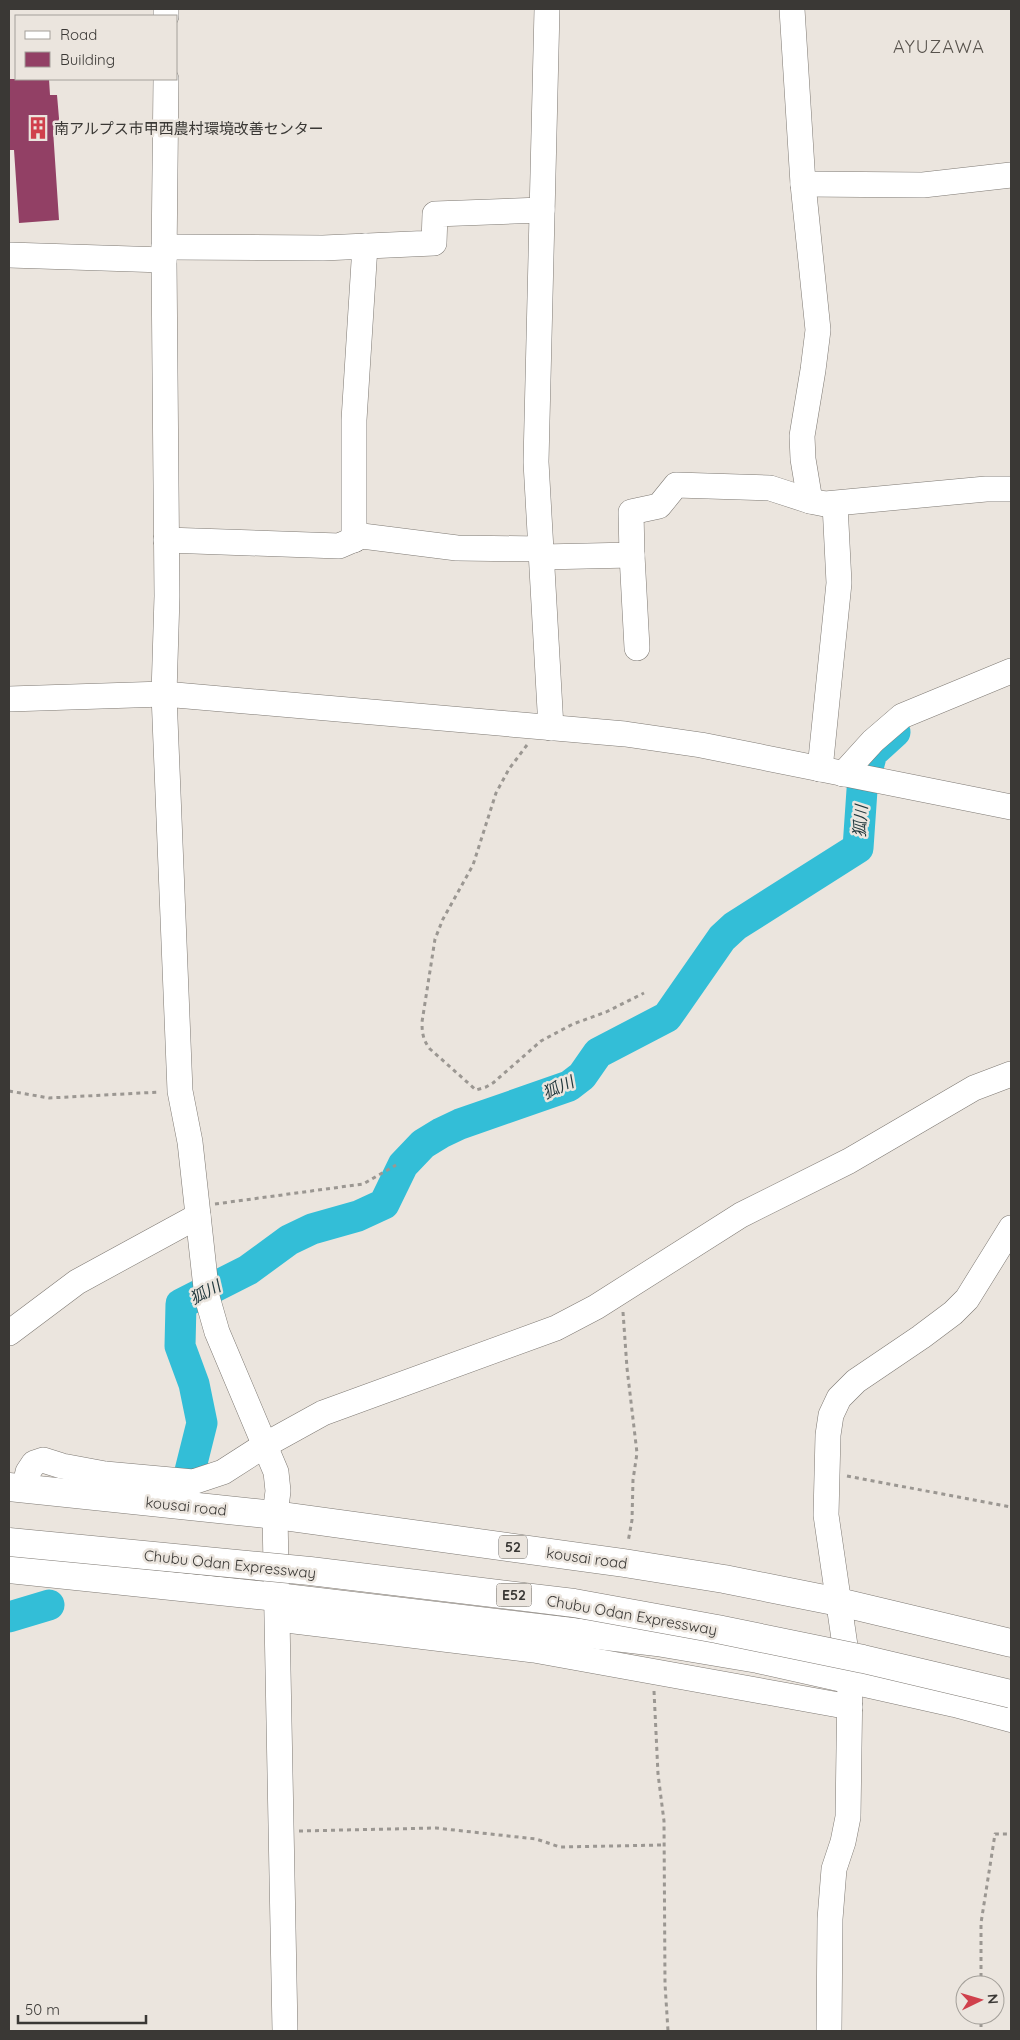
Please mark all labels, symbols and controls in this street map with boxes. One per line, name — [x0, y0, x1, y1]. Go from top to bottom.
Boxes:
legend — [15, 15, 178, 80]
text: Road — [60, 25, 97, 44]
district label: AYUZAWA — [893, 35, 985, 58]
text: Building — [60, 50, 115, 69]
building icon: 南アルプス市甲西農村環境改善センター — [25, 115, 51, 141]
place label: 南アルプス市甲西農村環境改善センター — [54, 119, 324, 138]
water label: 狐川 — [849, 802, 871, 838]
water label: 狐川 — [539, 1071, 579, 1103]
water label: 狐川 — [186, 1275, 226, 1308]
street label: kousai road — [144, 1492, 228, 1520]
road number: 52 — [499, 1535, 527, 1558]
street label: kousai road — [545, 1543, 629, 1573]
street label: Chubu Odan Expressway — [143, 1546, 317, 1582]
road number: E52 — [496, 1584, 532, 1606]
street label: Chubu Odan Expressway — [545, 1591, 719, 1639]
north arrow — [955, 1975, 1005, 2025]
scale bar — [18, 1992, 145, 2024]
text: N — [984, 1993, 1002, 2005]
text: 50 m — [25, 2000, 60, 2019]

